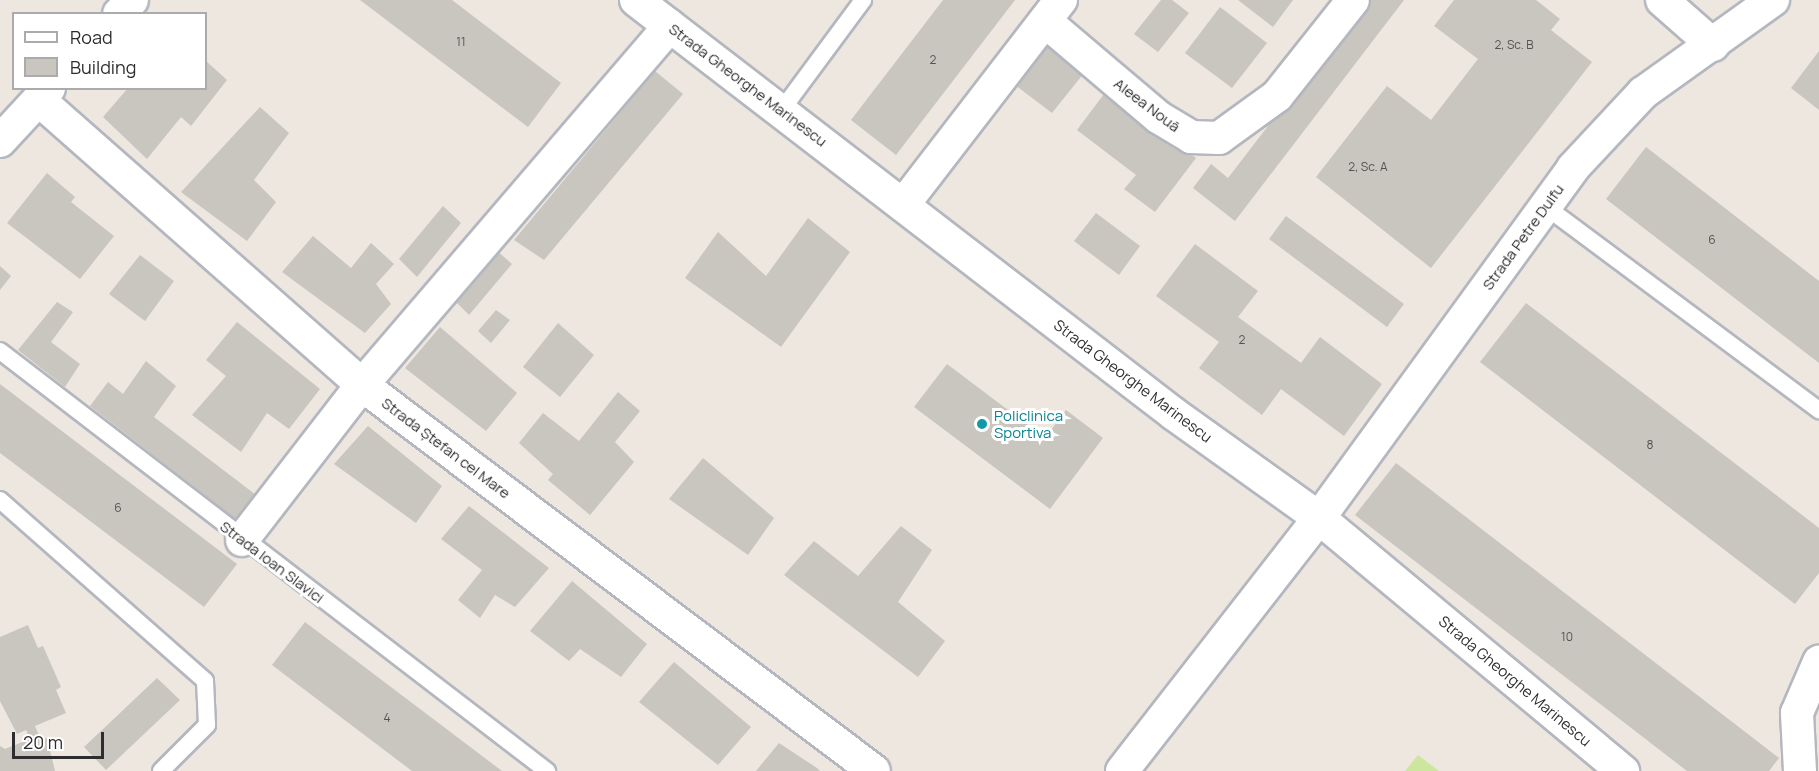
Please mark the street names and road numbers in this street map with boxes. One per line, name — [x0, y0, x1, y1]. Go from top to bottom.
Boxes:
street label: Strada Gheorghe Marinescu — [665, 20, 831, 150]
street label: Aleea Nouă — [1110, 74, 1184, 136]
street label: Strada Petre Dulfu — [1479, 181, 1567, 293]
street label: Strada Gheorghe Marinescu — [1050, 316, 1216, 446]
street label: Strada Ștefan cel Mare — [378, 394, 514, 502]
street label: Strada Ioan Slavici — [217, 517, 327, 607]
street label: Strada Gheorghe Marinescu — [1435, 612, 1595, 750]

